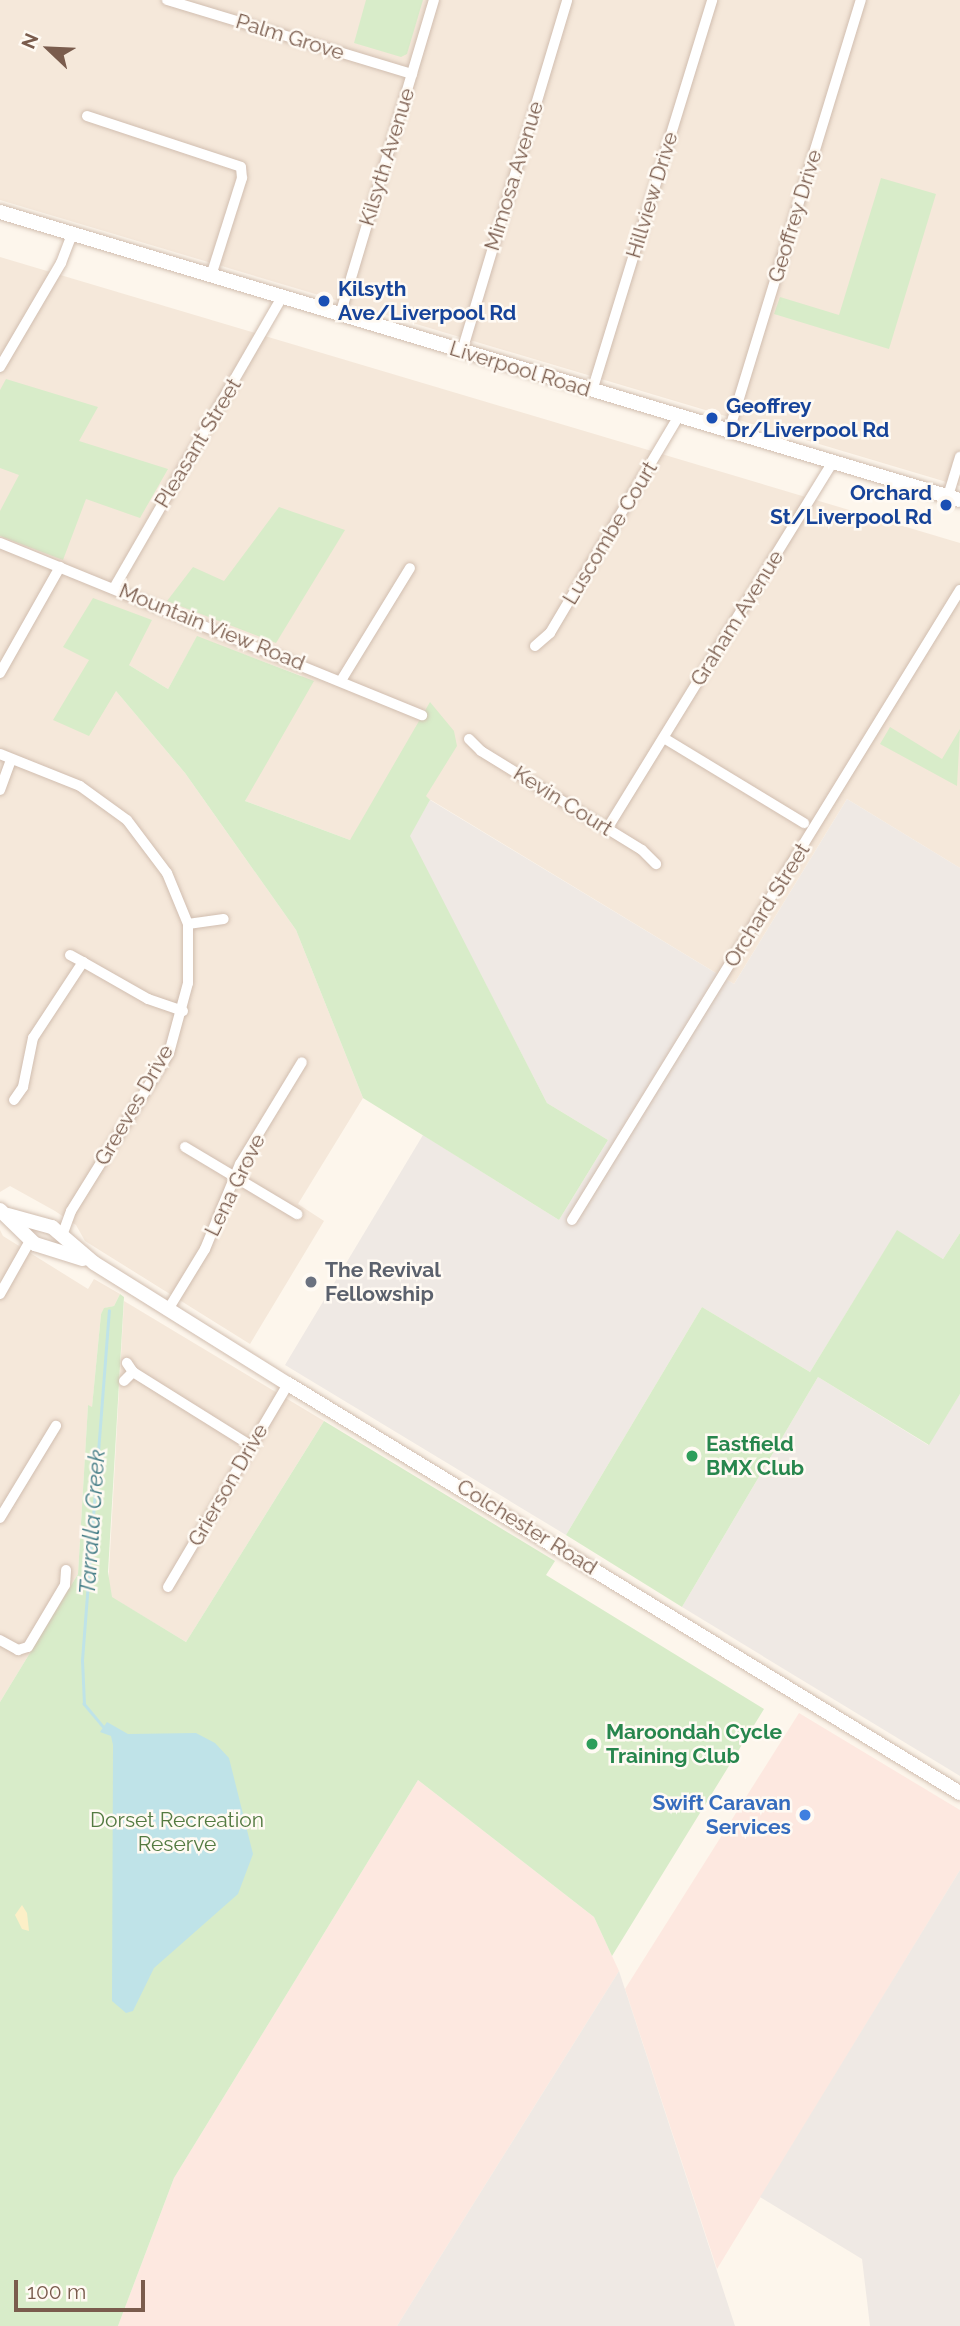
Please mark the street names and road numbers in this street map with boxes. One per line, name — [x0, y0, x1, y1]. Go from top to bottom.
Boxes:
street label: Palm Grove — [233, 9, 347, 65]
street label: Kilsyth Avenue — [354, 85, 420, 229]
street label: Mimosa Avenue — [479, 98, 549, 254]
street label: Hillview Drive — [621, 128, 683, 262]
street label: Geoffrey Drive — [763, 146, 827, 286]
street label: Liverpool Road — [446, 336, 594, 402]
street label: Pleasant Street — [149, 374, 247, 512]
street label: Luscombe Court — [557, 457, 663, 609]
street label: Graham Avenue — [685, 545, 789, 691]
street label: Mountain View Road — [115, 578, 309, 676]
street label: Kevin Court — [509, 761, 617, 841]
street label: Orchard Street — [719, 838, 815, 972]
street label: Greeves Drive — [89, 1040, 179, 1170]
street label: Lena Grove — [199, 1130, 271, 1240]
street label: Grierson Drive — [183, 1419, 273, 1551]
street label: Colchester Road — [452, 1474, 602, 1580]

